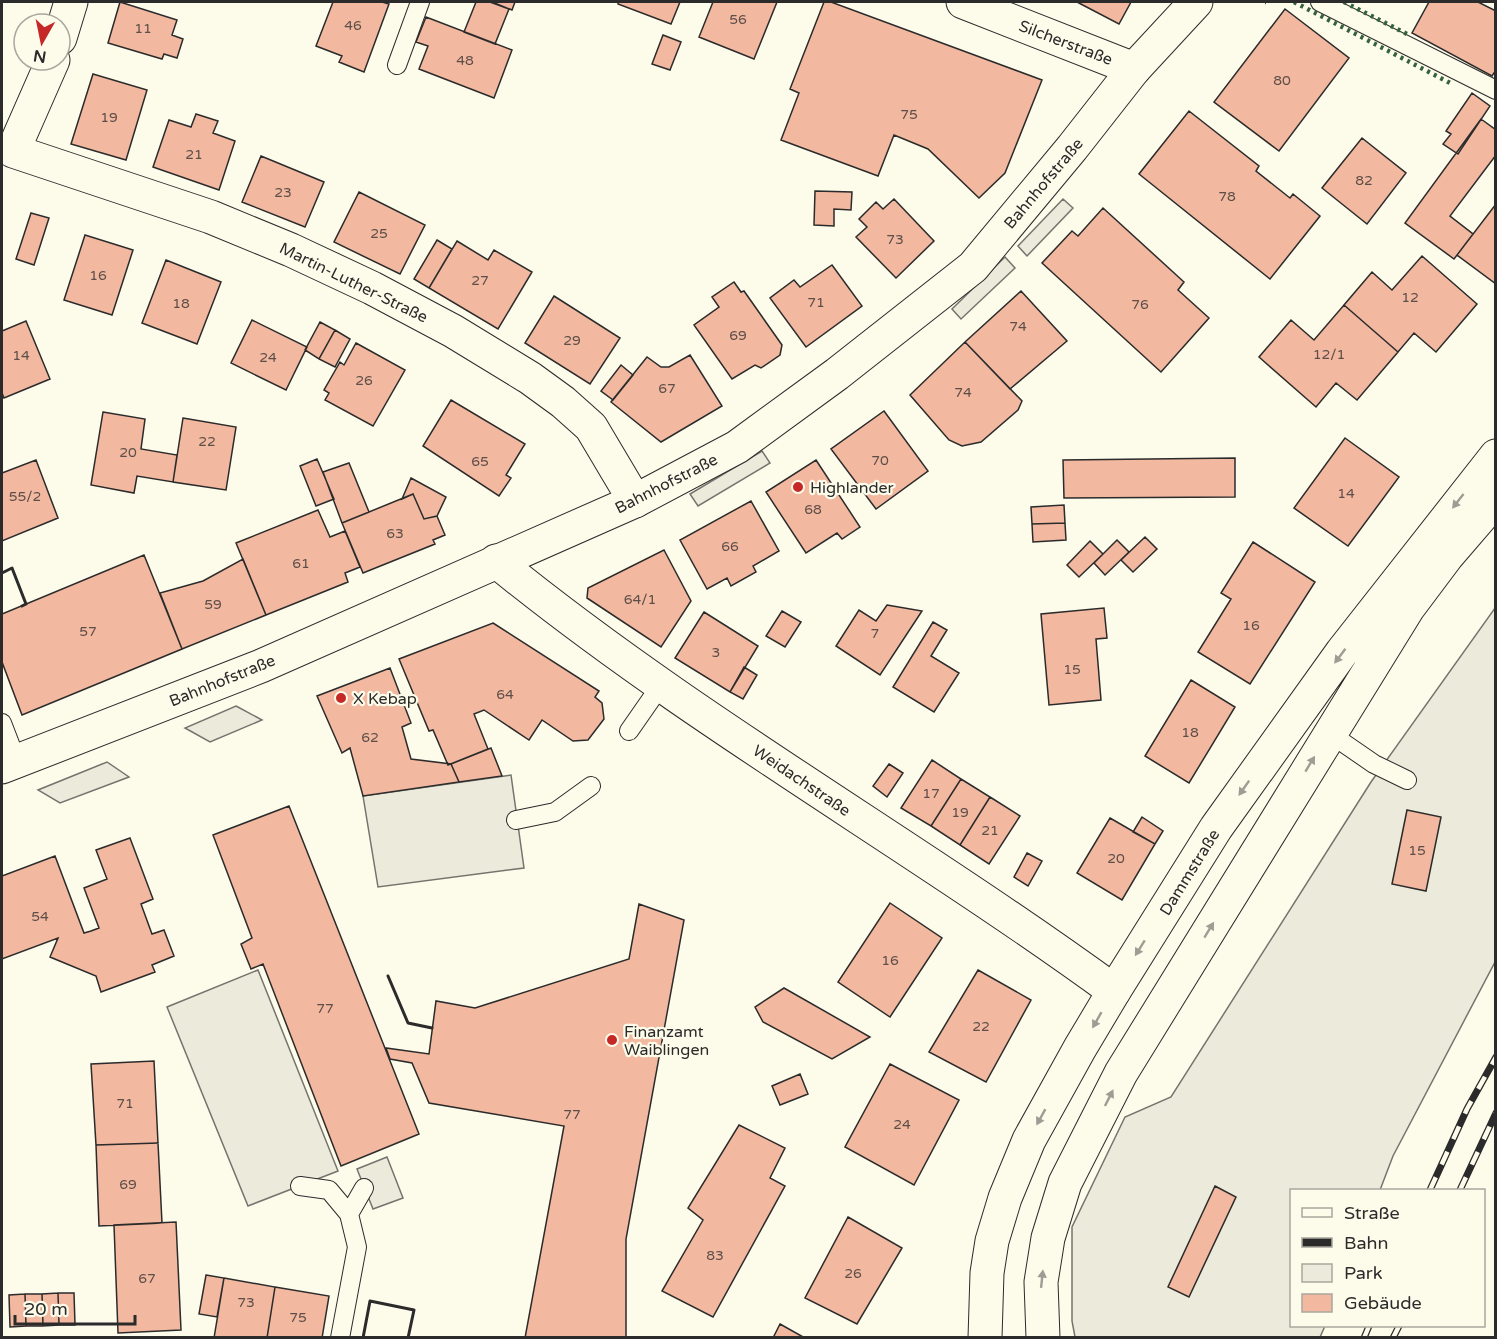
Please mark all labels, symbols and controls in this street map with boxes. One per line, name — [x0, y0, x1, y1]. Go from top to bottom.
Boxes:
house number: 56 — [729, 11, 747, 28]
north arrow — [12, 12, 72, 72]
street label: Silcherstraße — [1016, 16, 1115, 70]
house number: 46 — [344, 17, 362, 34]
house number: 11 — [134, 20, 152, 37]
text: N — [32, 45, 48, 67]
house number: 48 — [456, 52, 474, 69]
house number: 80 — [1273, 72, 1291, 89]
house number: 75 — [900, 106, 918, 123]
house number: 19 — [100, 109, 118, 126]
street label: Bahnhofstraße — [1000, 134, 1088, 233]
house number: 21 — [185, 146, 203, 163]
house number: 82 — [1355, 172, 1373, 189]
house number: 23 — [274, 184, 292, 201]
house number: 78 — [1218, 188, 1236, 205]
house number: 25 — [370, 225, 388, 242]
house number: 73 — [886, 231, 904, 248]
street label: Martin-Luther-Straße — [276, 238, 431, 328]
house number: 16 — [89, 267, 107, 284]
house number: 27 — [471, 272, 489, 289]
house number: 12 — [1401, 289, 1419, 306]
house number: 71 — [807, 294, 825, 311]
house number: 18 — [172, 295, 190, 312]
house number: 76 — [1131, 296, 1149, 313]
house number: 74 — [1009, 318, 1027, 335]
house number: 69 — [729, 327, 747, 344]
house number: 29 — [563, 332, 581, 349]
house number: 12/1 — [1313, 346, 1345, 363]
house number: 14 — [12, 347, 30, 364]
house number: 24 — [259, 349, 277, 366]
house number: 26 — [355, 372, 373, 389]
house number: 67 — [658, 380, 676, 397]
house number: 74 — [954, 384, 972, 401]
house number: 22 — [198, 433, 216, 450]
house number: 20 — [119, 444, 137, 461]
street label: Bahnhofstraße — [612, 449, 721, 518]
house number: 70 — [871, 452, 889, 469]
house number: 65 — [471, 453, 489, 470]
place label: Highlander — [810, 478, 895, 498]
marker: Highlander — [791, 480, 805, 494]
house number: 14 — [1337, 485, 1355, 502]
house number: 55/2 — [9, 488, 41, 505]
one-way arrow — [1452, 493, 1465, 509]
house number: 68 — [804, 501, 822, 518]
house number: 63 — [386, 525, 404, 542]
house number: 66 — [721, 538, 739, 555]
house number: 61 — [292, 555, 310, 572]
house number: 64/1 — [624, 591, 656, 608]
house number: 59 — [204, 596, 222, 613]
house number: 16 — [1242, 617, 1260, 634]
house number: 57 — [79, 623, 97, 640]
house number: 7 — [871, 625, 879, 642]
house number: 3 — [712, 644, 720, 661]
one-way arrow — [1334, 648, 1346, 663]
street label: Bahnhofstraße — [166, 651, 278, 711]
house number: 15 — [1063, 661, 1081, 678]
house number: 64 — [496, 686, 514, 703]
place label: X Kebap — [353, 689, 417, 709]
marker: X Kebap — [334, 691, 348, 705]
house number: 18 — [1181, 724, 1199, 741]
house number: 62 — [361, 729, 379, 746]
street label: Weidachstraße — [749, 741, 854, 821]
one-way arrow — [1305, 756, 1316, 772]
one-way arrow — [1239, 780, 1251, 795]
house number: 17 — [922, 785, 940, 802]
house number: 19 — [951, 804, 969, 821]
house number: 21 — [981, 822, 999, 839]
street label: Dammstraße — [1155, 826, 1224, 919]
house number: 15 — [1408, 842, 1426, 859]
house number: 20 — [1107, 850, 1125, 867]
house number: 54 — [31, 908, 49, 925]
one-way arrow — [1203, 922, 1214, 938]
one-way arrow — [1135, 940, 1146, 956]
house number: 16 — [881, 952, 899, 969]
house number: 77 — [316, 1000, 334, 1017]
one-way arrow — [1092, 1011, 1102, 1028]
house number: 22 — [972, 1018, 990, 1035]
place label: Finanzamt Waiblingen — [624, 1022, 709, 1060]
marker: Finanzamt Waiblingen — [605, 1033, 619, 1047]
one-way arrow — [1104, 1089, 1113, 1106]
house number: 71 — [116, 1095, 134, 1112]
house number: 77 — [563, 1106, 581, 1123]
one-way arrow — [1036, 1109, 1046, 1126]
house number: 24 — [893, 1116, 911, 1133]
house number: 69 — [119, 1176, 137, 1193]
legend — [1290, 1189, 1485, 1327]
text: Straße — [1344, 1202, 1400, 1224]
text: Bahn — [1344, 1232, 1389, 1254]
house number: 83 — [706, 1247, 724, 1264]
text: Park — [1344, 1262, 1383, 1284]
house number: 26 — [844, 1265, 862, 1282]
house number: 67 — [138, 1270, 156, 1287]
one-way arrow — [1037, 1270, 1047, 1289]
scale bar — [15, 1288, 135, 1326]
text: Gebäude — [1344, 1292, 1422, 1314]
house number: 73 — [237, 1294, 255, 1311]
text: 20 m — [24, 1298, 68, 1320]
house number: 75 — [289, 1309, 307, 1326]

